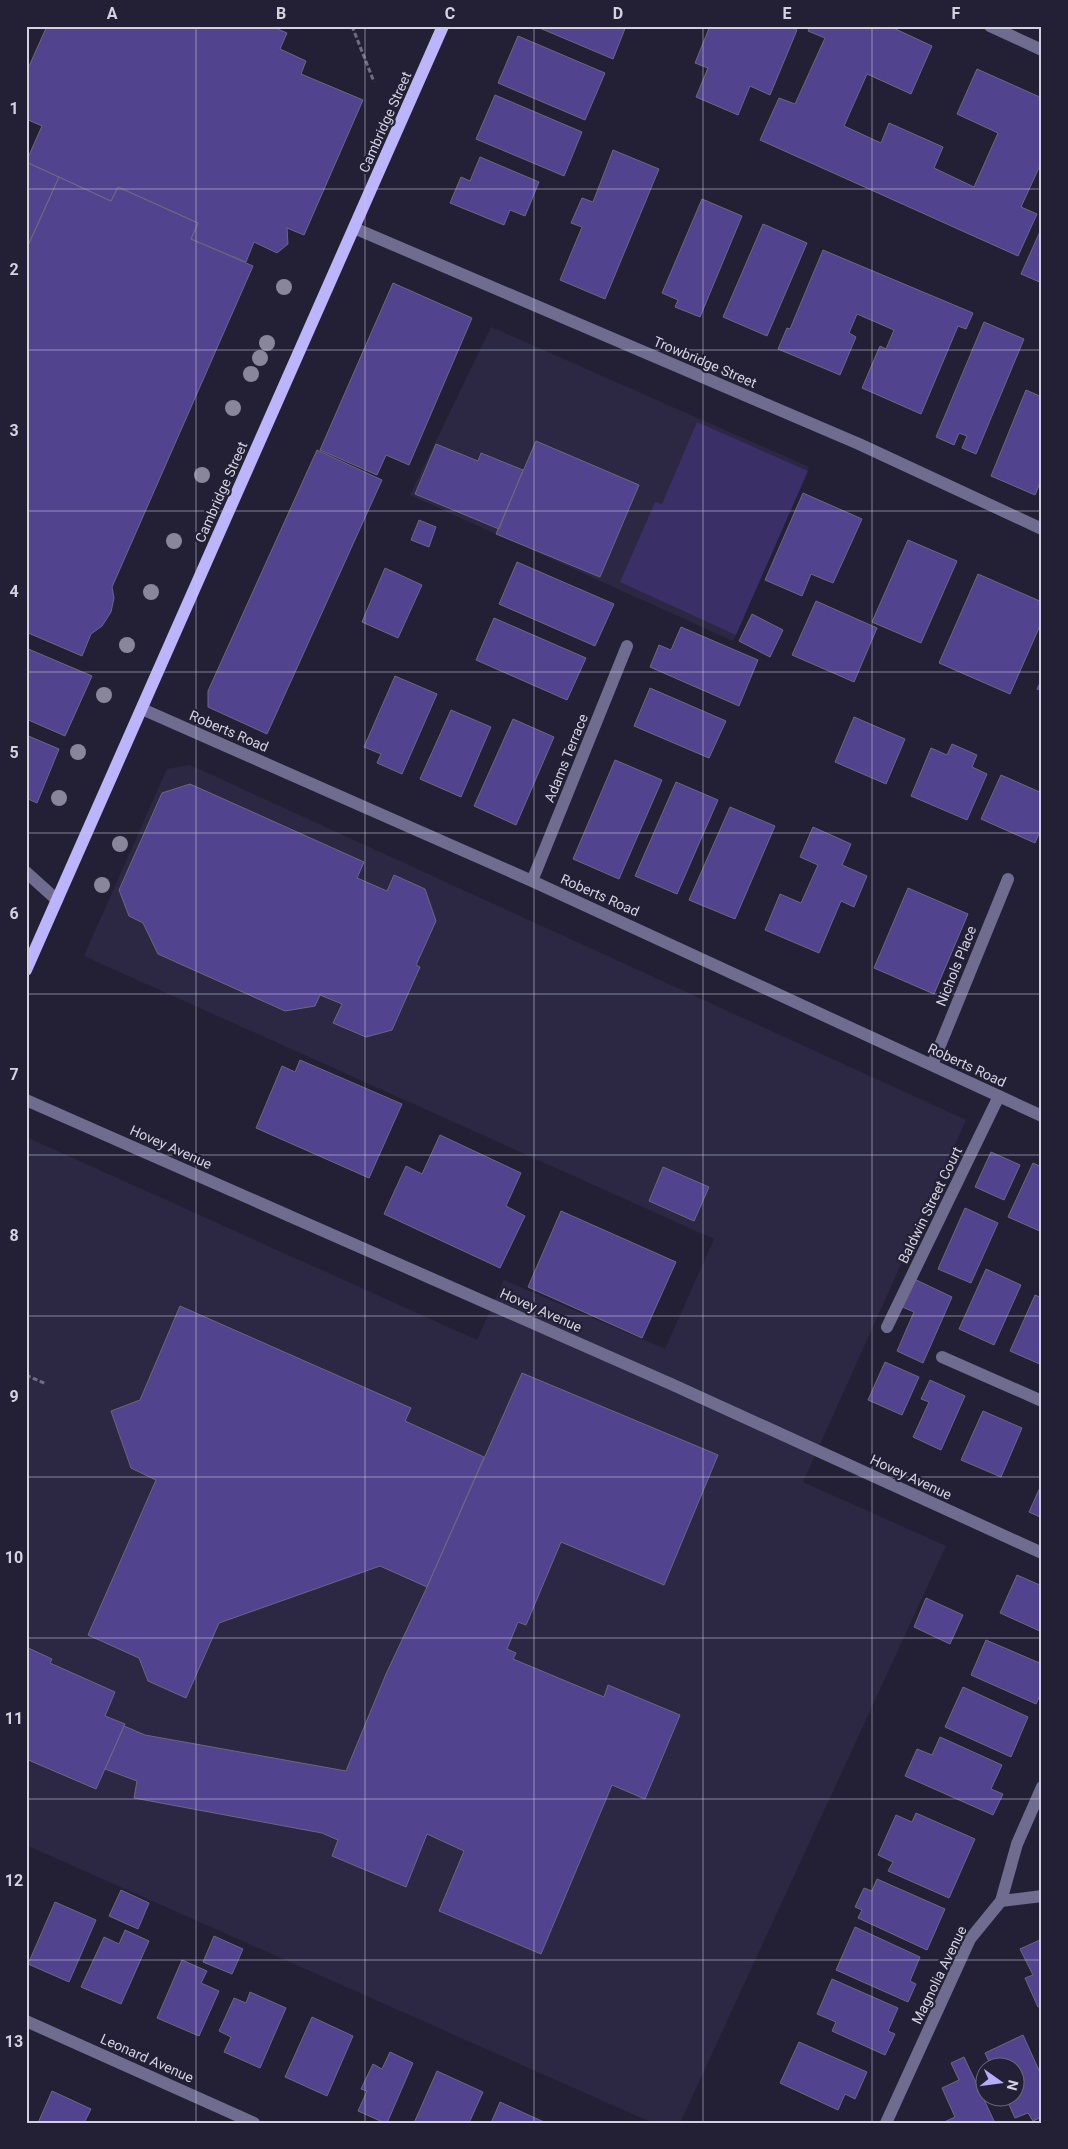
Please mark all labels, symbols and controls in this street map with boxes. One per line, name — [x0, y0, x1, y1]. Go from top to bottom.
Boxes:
text: A — [107, 4, 118, 23]
text: B — [276, 4, 286, 23]
text: C — [445, 4, 455, 23]
text: D — [613, 4, 623, 23]
text: E — [783, 4, 792, 23]
text: F — [952, 4, 961, 23]
street label: Cambridge Street — [356, 69, 415, 175]
text: 1 — [9, 99, 19, 118]
text: 2 — [9, 260, 19, 279]
street label: Trowbridge Street — [651, 333, 759, 391]
text: 3 — [9, 421, 19, 440]
street label: Cambridge Street — [192, 439, 251, 545]
text: 4 — [9, 582, 19, 601]
street label: Roberts Road — [187, 707, 271, 755]
street label: Adams Terrace — [541, 711, 591, 805]
text: 5 — [9, 743, 19, 762]
street label: Roberts Road — [558, 871, 642, 919]
text: 6 — [9, 904, 19, 923]
street label: Nichols Place — [933, 924, 979, 1008]
street label: Roberts Road — [925, 1040, 1009, 1090]
text: 7 — [9, 1065, 19, 1084]
street label: Hovey Avenue — [128, 1122, 214, 1172]
street label: Baldwin Street Court — [895, 1144, 965, 1266]
text: 8 — [9, 1226, 19, 1245]
street label: Hovey Avenue — [498, 1285, 584, 1335]
text: 9 — [9, 1387, 19, 1406]
street label: Hovey Avenue — [868, 1451, 954, 1503]
text: 10 — [5, 1548, 23, 1567]
text: 11 — [5, 1709, 23, 1728]
text: 12 — [5, 1871, 23, 1890]
street label: Magnolia Avenue — [908, 1923, 970, 2027]
street label: Leonard Avenue — [98, 2030, 196, 2086]
text: 13 — [5, 2032, 23, 2051]
north arrow — [976, 2056, 1026, 2106]
text: N — [1004, 2078, 1022, 2092]

